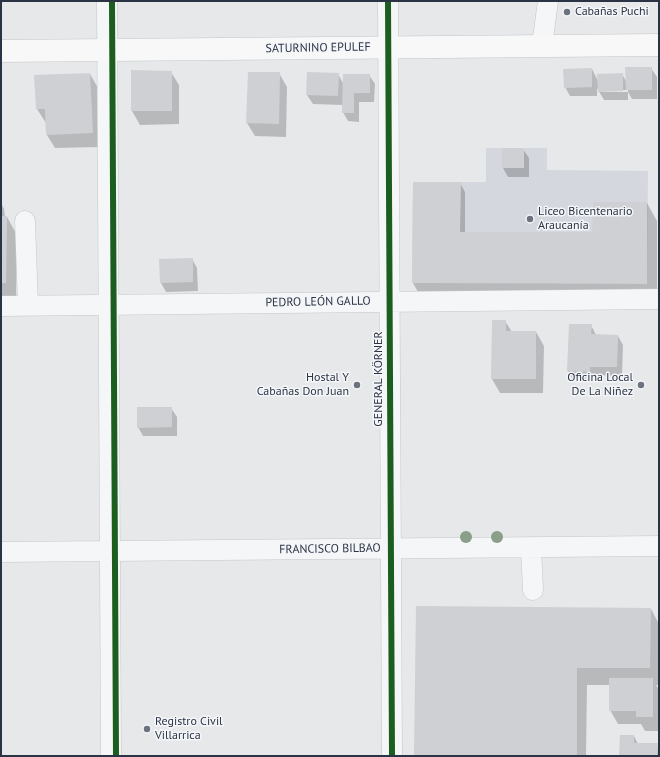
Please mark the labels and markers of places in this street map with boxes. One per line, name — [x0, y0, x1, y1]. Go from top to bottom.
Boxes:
place label: Cabañas Puchi — [575, 5, 649, 19]
marker: Cabañas Puchi — [562, 7, 572, 17]
place label: Liceo Bicentenario Araucanía — [538, 205, 632, 233]
marker: Liceo Bicentenario Araucanía — [525, 214, 535, 224]
place label: Hostal Y Cabañas Don Juan — [257, 371, 349, 399]
place label: Oficina Local De La Niñez — [567, 371, 633, 399]
marker: Hostal Y Cabañas Don Juan — [352, 380, 362, 390]
marker: Oficina Local De La Niñez — [636, 380, 646, 390]
place label: Registro Civil Villarrica — [155, 715, 223, 743]
marker: Registro Civil Villarrica — [142, 724, 152, 734]

